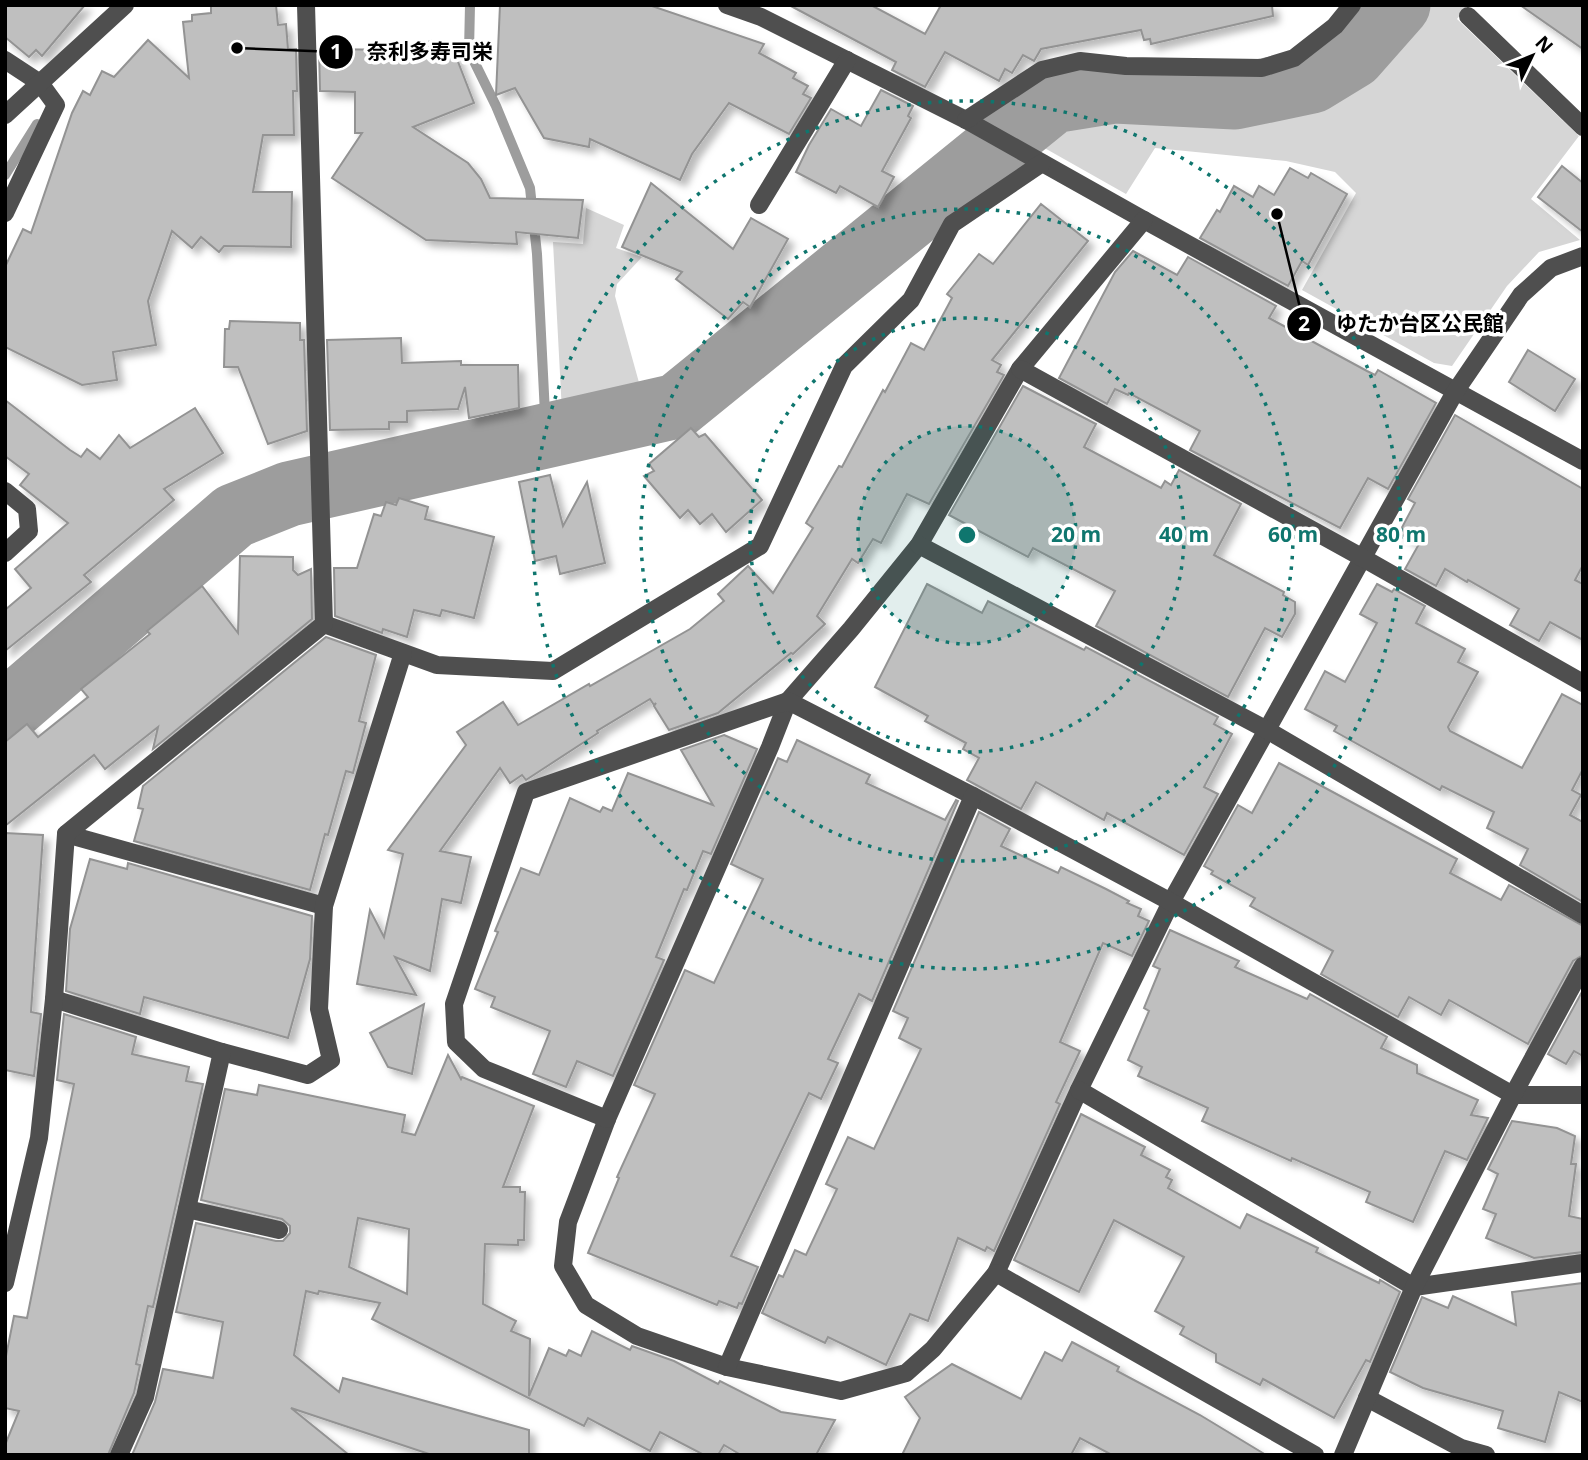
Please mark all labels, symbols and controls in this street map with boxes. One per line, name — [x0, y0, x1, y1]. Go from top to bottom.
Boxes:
north arrow — [1497, 21, 1567, 91]
text: N — [1530, 30, 1559, 59]
callout: 奈利多寿司栄 — [318, 31, 507, 73]
text: 1 — [330, 37, 342, 65]
text: 奈利多寿司栄 — [367, 37, 493, 65]
callout: ゆたか台区公民館 — [1287, 303, 1518, 345]
text: 2 — [1298, 309, 1310, 337]
text: ゆたか台区公民館 — [1336, 309, 1504, 337]
text: 20 m — [1051, 520, 1101, 548]
text: 40 m — [1159, 520, 1209, 548]
text: 60 m — [1268, 520, 1318, 548]
text: 80 m — [1376, 520, 1426, 548]
centre of rings — [955, 523, 979, 547]

